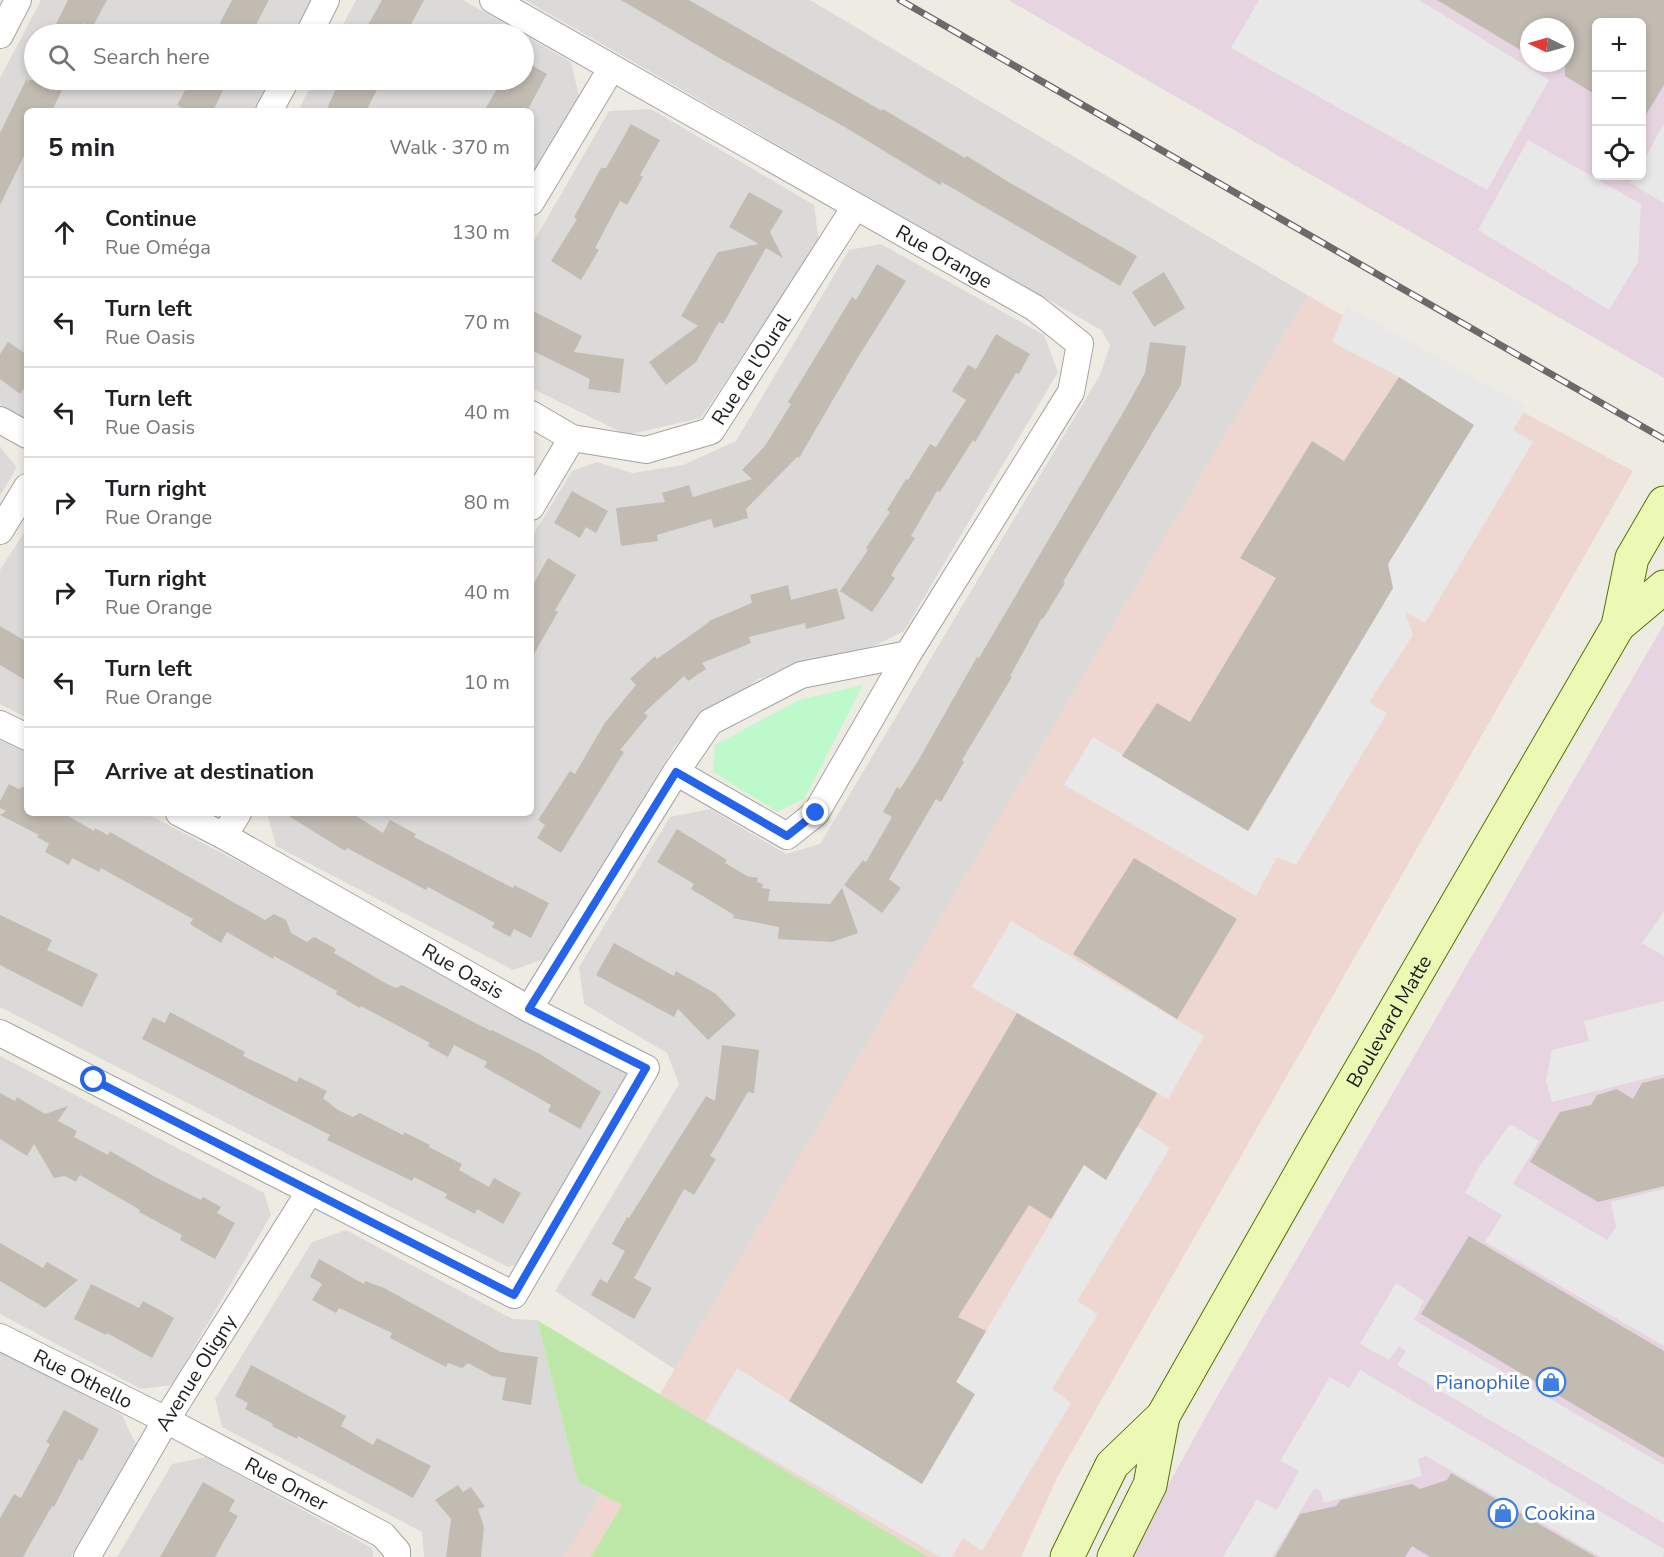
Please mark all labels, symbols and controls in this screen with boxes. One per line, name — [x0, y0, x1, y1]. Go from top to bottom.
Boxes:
north arrow — [1520, 18, 1574, 72]
map controls — [1592, 18, 1646, 180]
button: + — [1592, 18, 1646, 72]
search box — [24, 24, 534, 90]
icon: search — [45, 41, 78, 74]
text: Search here — [93, 42, 210, 72]
button: − — [1592, 72, 1646, 126]
button: locate — [1592, 126, 1646, 180]
text: 5 min — [48, 130, 115, 165]
text: Walk · 370 m — [390, 134, 510, 161]
text: Continue — [105, 204, 196, 234]
icon: ahead — [48, 216, 81, 249]
text: 130 m — [452, 219, 510, 246]
street label: Rue Orange — [891, 219, 997, 295]
text: Rue Oméga — [105, 234, 211, 261]
text: Turn left — [105, 294, 192, 324]
icon: left — [48, 306, 81, 339]
street label: Rue de l'Oural — [705, 308, 797, 430]
text: 70 m — [464, 309, 510, 336]
text: Rue Oasis — [105, 324, 195, 351]
text: Turn left — [105, 384, 192, 414]
icon: left — [48, 396, 81, 429]
text: 40 m — [464, 399, 510, 426]
text: Rue Oasis — [105, 414, 195, 441]
text: Turn right — [105, 474, 206, 504]
icon: right — [48, 486, 81, 519]
text: 80 m — [464, 489, 510, 516]
text: Rue Orange — [105, 504, 212, 531]
text: Turn right — [105, 564, 206, 594]
icon: right — [48, 576, 81, 609]
text: 40 m — [464, 579, 510, 606]
text: Rue Orange — [105, 594, 212, 621]
text: Turn left — [105, 654, 192, 684]
icon: left — [48, 666, 81, 699]
text: 10 m — [464, 669, 510, 696]
text: Rue Orange — [105, 684, 212, 711]
icon: arrive — [48, 756, 81, 789]
text: Arrive at destination — [105, 757, 314, 787]
route end — [802, 799, 828, 825]
street label: Rue Oasis — [417, 937, 509, 1006]
street label: Boulevard Matte — [1340, 950, 1438, 1093]
route start — [80, 1066, 106, 1092]
street label: Avenue Oligny — [150, 1309, 243, 1436]
street label: Rue Othello — [29, 1343, 137, 1415]
shop icon: Pianophile — [1535, 1366, 1567, 1398]
place label: Pianophile — [1436, 1369, 1530, 1396]
street label: Rue Omer — [240, 1451, 333, 1517]
shop icon: Cookina — [1487, 1497, 1519, 1529]
place label: Cookina — [1524, 1500, 1596, 1527]

